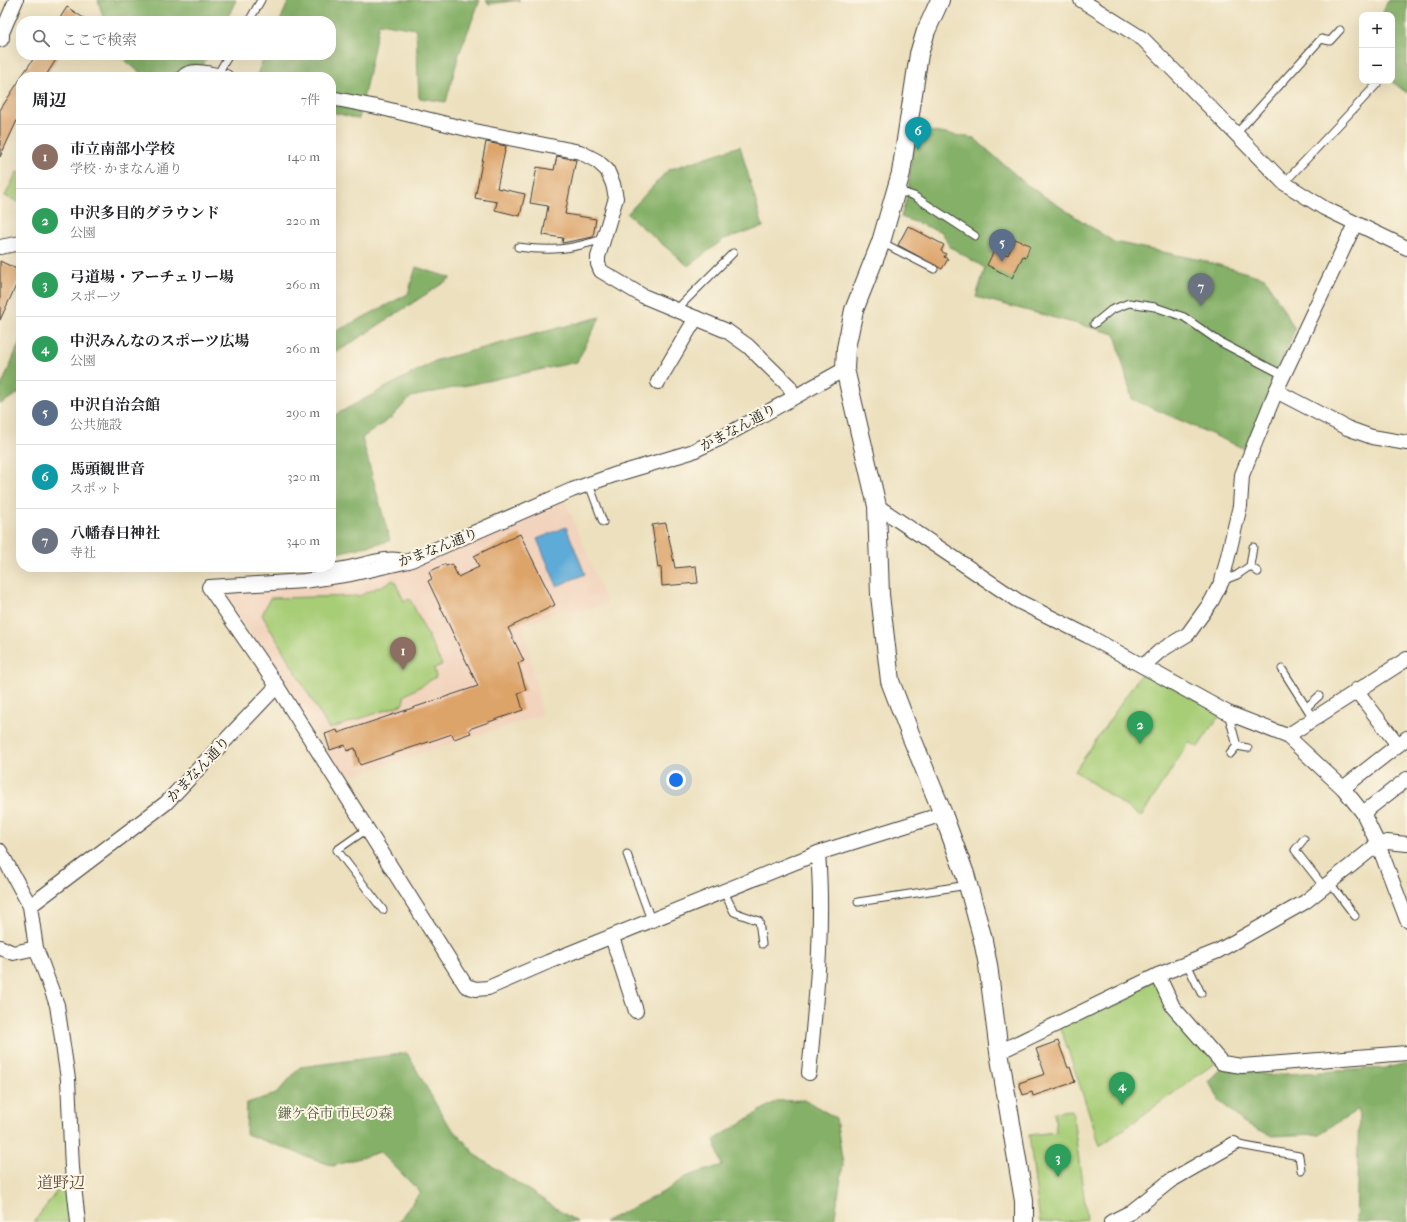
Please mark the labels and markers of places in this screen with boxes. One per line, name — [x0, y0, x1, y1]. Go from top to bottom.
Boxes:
pin: 6 — [905, 117, 931, 150]
pin: 5 — [989, 229, 1015, 262]
pin: 7 — [1188, 273, 1214, 306]
pin: 1 — [390, 637, 416, 670]
pin: 2 — [1127, 711, 1153, 744]
pin: 4 — [1109, 1072, 1135, 1105]
pin: 3 — [1045, 1144, 1071, 1177]

